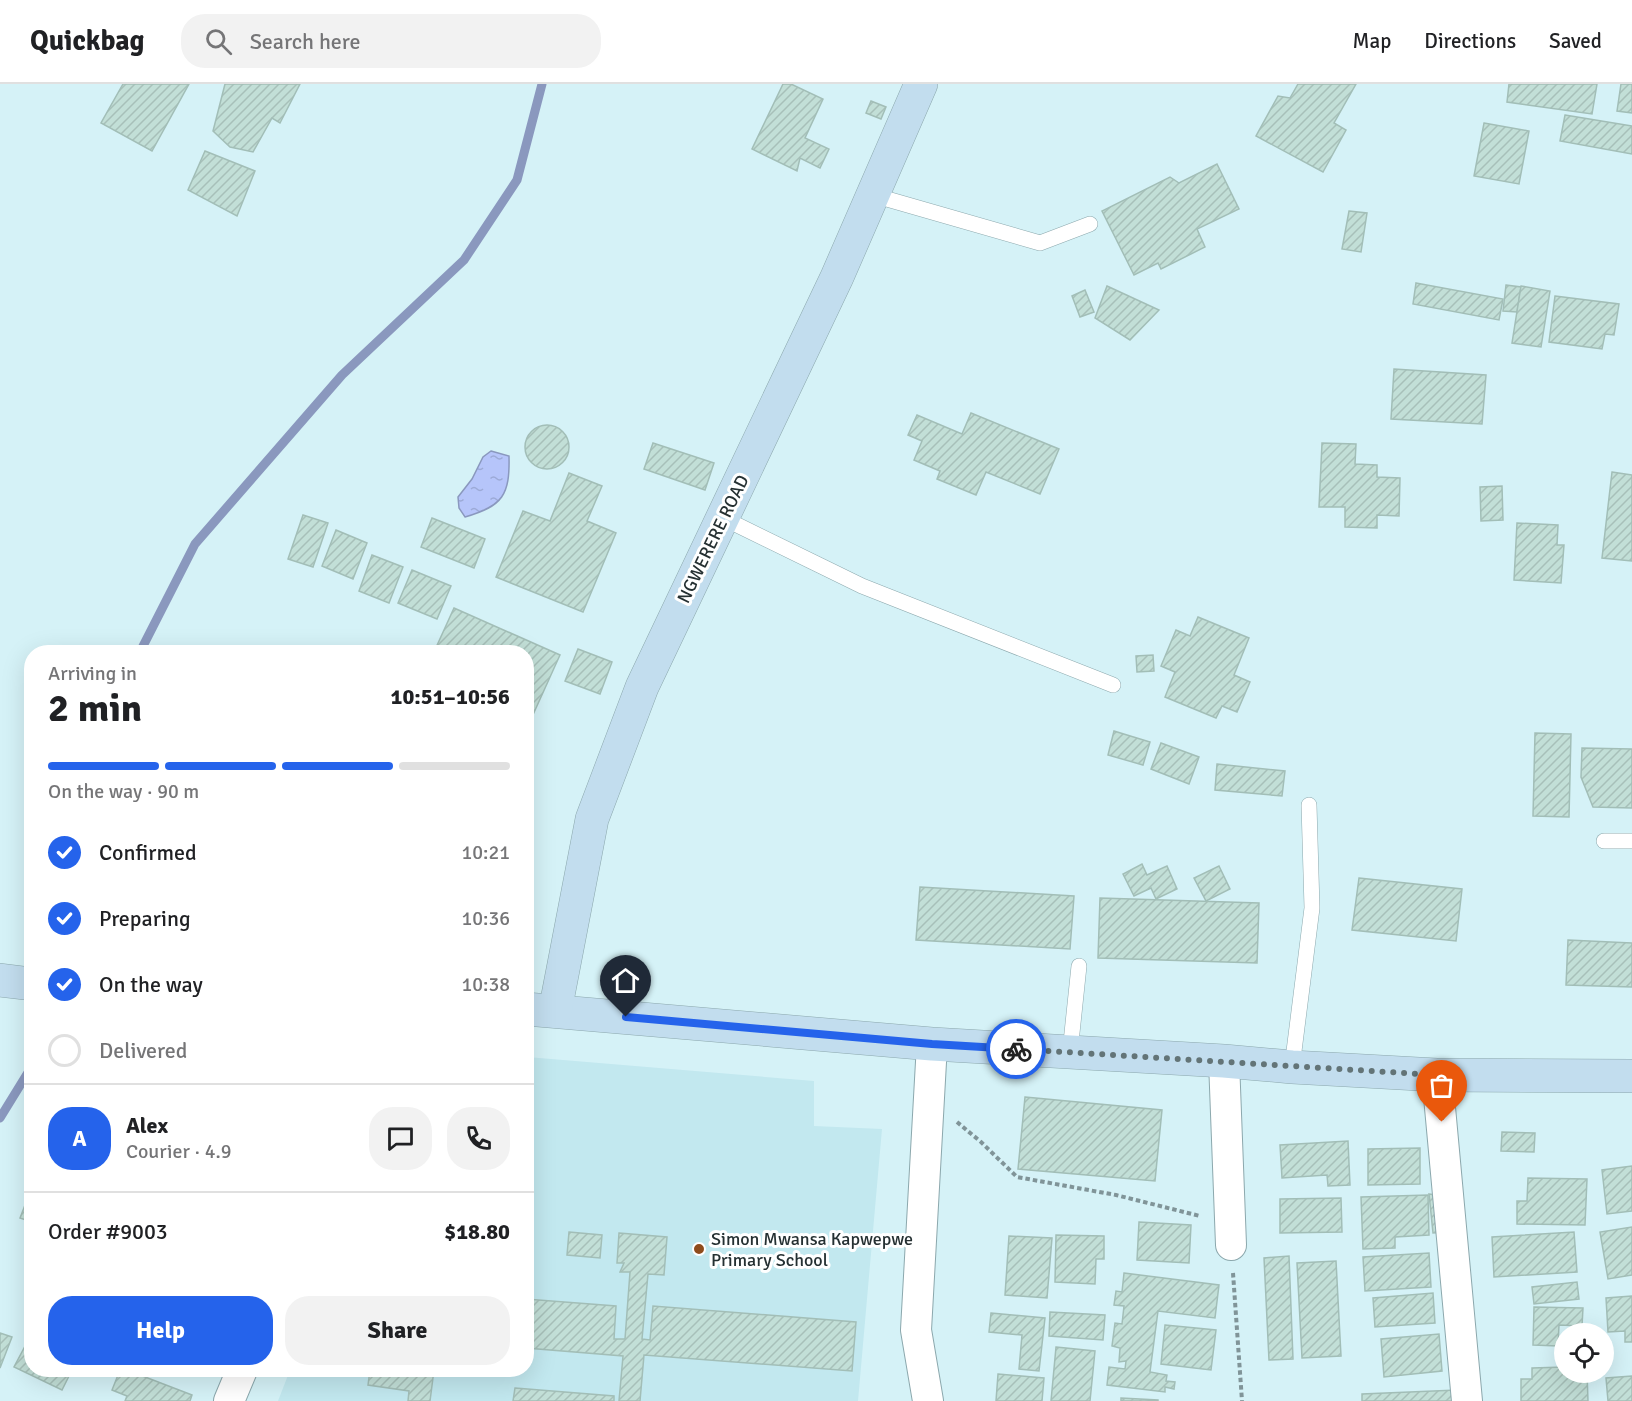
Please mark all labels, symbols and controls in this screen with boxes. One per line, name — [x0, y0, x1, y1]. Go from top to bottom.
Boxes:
search box — [181, 14, 601, 68]
text: Quickbag — [30, 24, 145, 58]
icon: search — [202, 25, 235, 58]
text: Search here — [250, 28, 361, 55]
text: Map — [1353, 28, 1391, 54]
text: Directions — [1424, 28, 1516, 54]
text: Saved — [1549, 28, 1602, 54]
street label: NGWERERE ROAD — [672, 471, 754, 607]
text: Arriving in — [48, 661, 137, 686]
text: 10:51–10:56 — [391, 683, 510, 710]
text: 2 min — [48, 684, 142, 732]
text: On the way · 90 m — [48, 779, 199, 804]
icon: check — [48, 836, 81, 869]
text: Confirmed — [99, 839, 197, 866]
text: 10:21 — [461, 840, 510, 865]
icon: check — [48, 902, 81, 935]
text: Preparing — [99, 905, 191, 932]
text: 10:36 — [461, 906, 510, 931]
pin — [600, 955, 651, 1017]
icon: home — [609, 964, 642, 997]
icon: check — [48, 968, 81, 1001]
text: On the way — [99, 971, 203, 998]
text: 10:38 — [461, 972, 510, 997]
courier — [986, 1019, 1046, 1079]
icon: bike — [1000, 1033, 1033, 1066]
text: Delivered — [99, 1037, 187, 1064]
pin — [1416, 1060, 1467, 1122]
icon: bag — [1425, 1069, 1458, 1102]
button: chat — [369, 1107, 432, 1170]
button: phone — [447, 1107, 510, 1170]
text: Alex — [126, 1112, 168, 1139]
text: A — [72, 1125, 87, 1152]
text: Courier · 4.9 — [126, 1139, 232, 1164]
text: Order #9003 — [48, 1218, 168, 1245]
text: $18.80 — [444, 1218, 510, 1245]
place label: Simon Mwansa Kapwepwe Primary School — [711, 1228, 913, 1271]
marker: Simon Mwansa Kapwepwe Primary School — [692, 1242, 706, 1256]
button: Help — [48, 1296, 273, 1365]
button: Share — [285, 1296, 510, 1365]
map controls — [1554, 1323, 1614, 1383]
button: locate — [1554, 1323, 1614, 1383]

